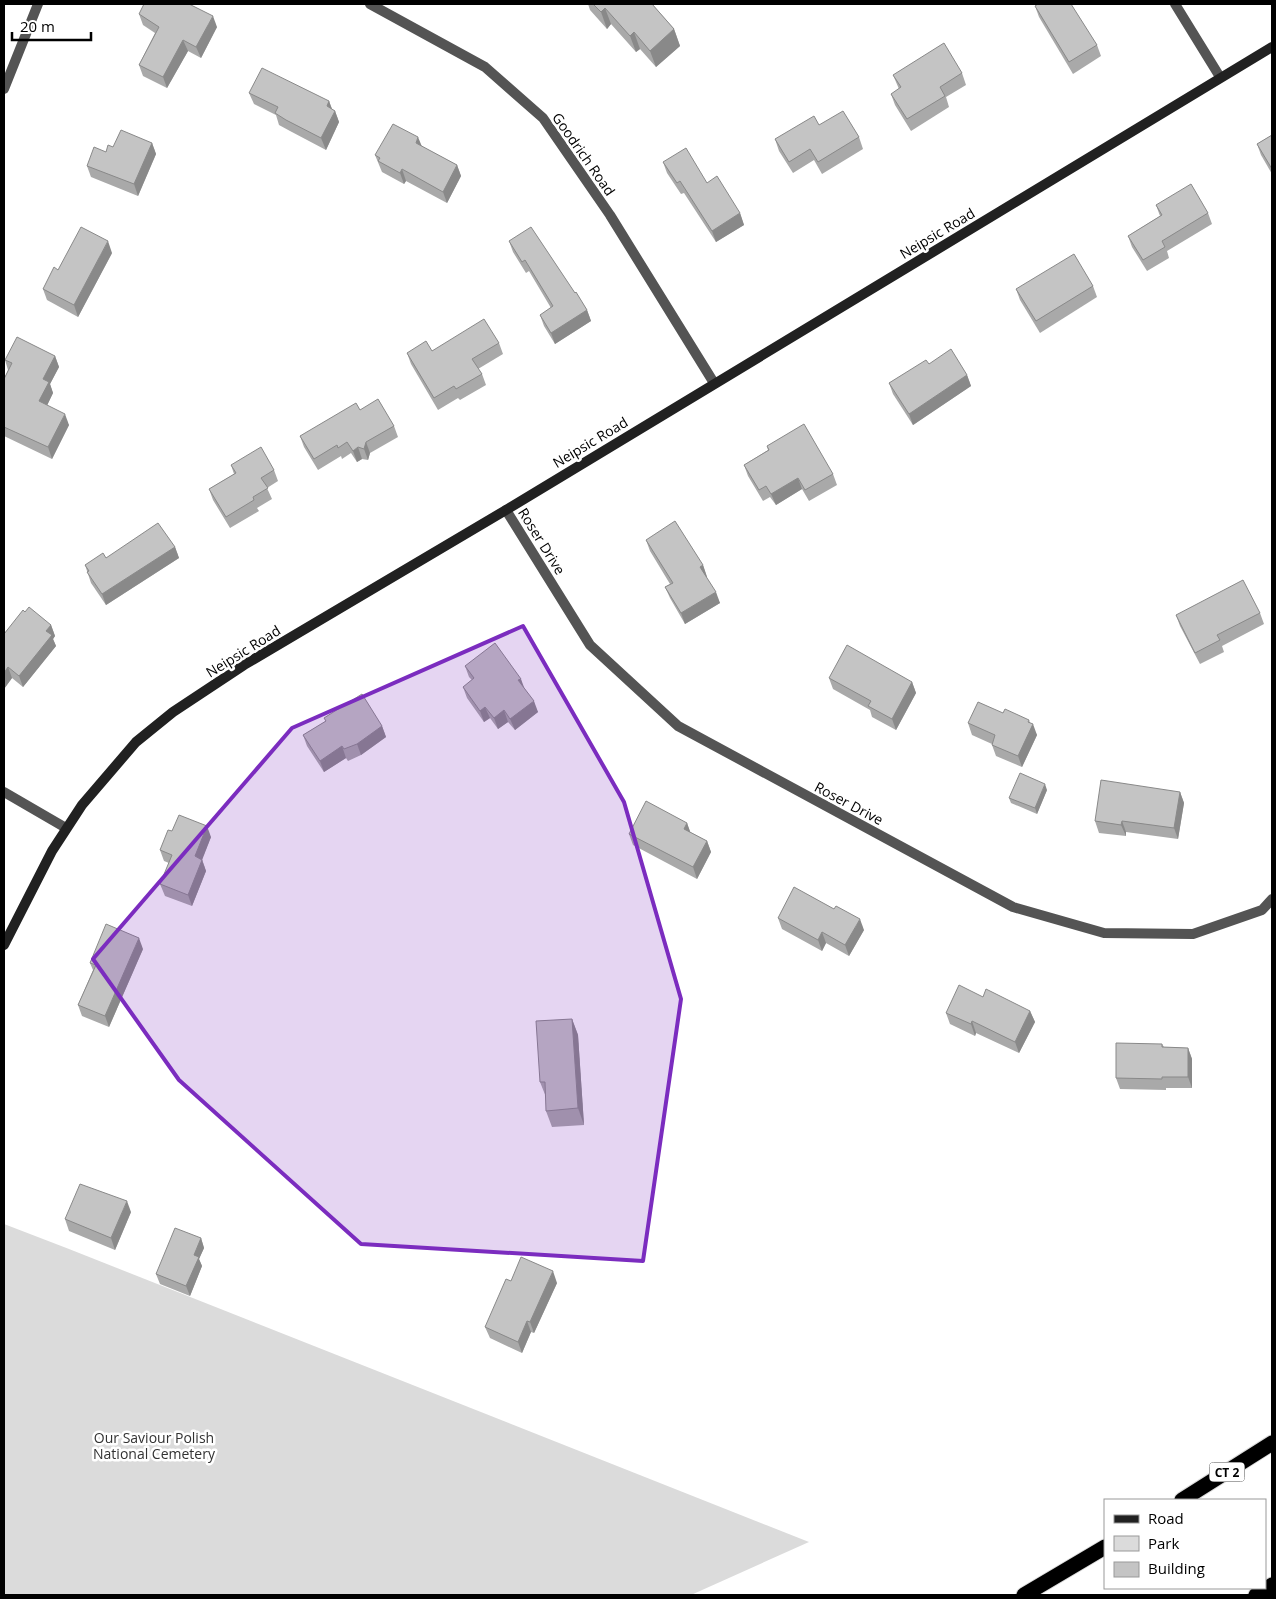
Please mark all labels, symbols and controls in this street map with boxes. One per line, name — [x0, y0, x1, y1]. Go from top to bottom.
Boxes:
scale bar — [12, 10, 91, 42]
text: 20 m — [20, 16, 55, 36]
street label: Goodrich Road — [548, 109, 620, 199]
street label: Neipsic Road — [896, 203, 978, 263]
street label: Neipsic Road — [549, 412, 631, 472]
street label: Roser Drive — [514, 504, 570, 578]
street label: Neipsic Road — [202, 621, 284, 681]
street label: Roser Drive — [811, 777, 887, 829]
park label: Our Saviour Polish National Cemetery — [93, 1428, 216, 1463]
road number: CT 2 — [1210, 1462, 1244, 1481]
legend — [1104, 1499, 1266, 1589]
text: Road — [1148, 1508, 1184, 1528]
text: Park — [1148, 1533, 1179, 1553]
text: Building — [1148, 1558, 1205, 1578]

